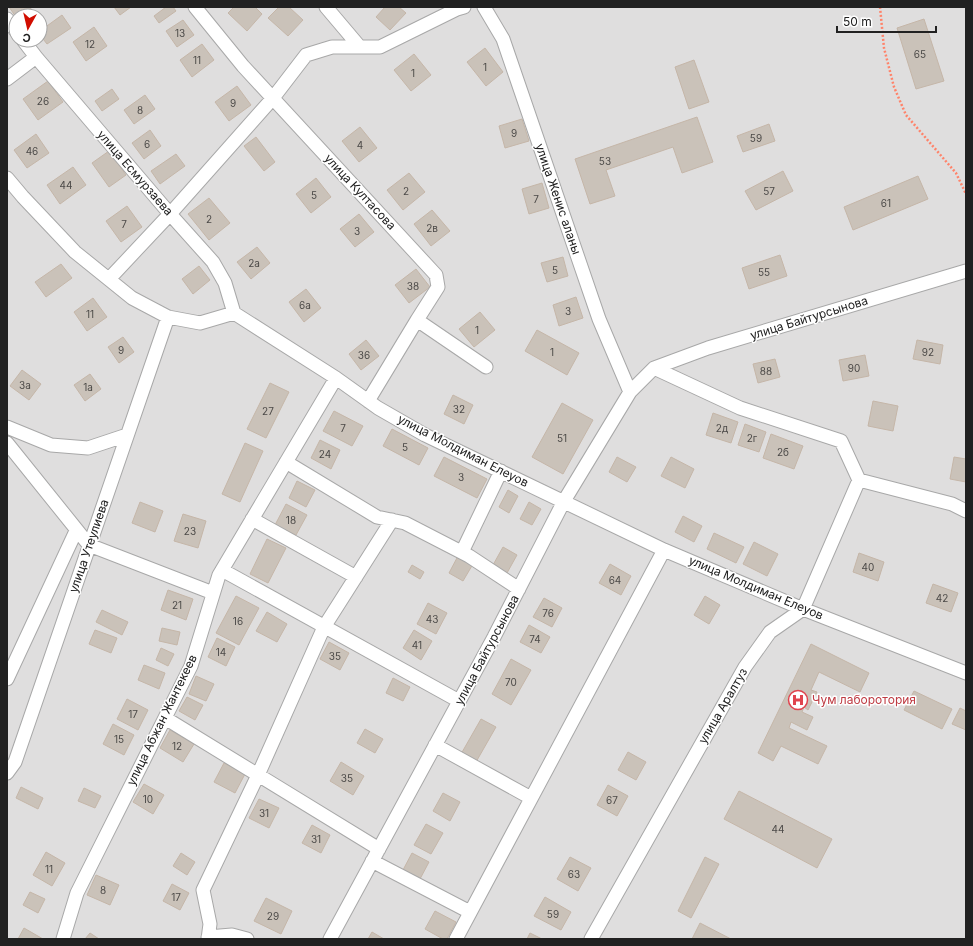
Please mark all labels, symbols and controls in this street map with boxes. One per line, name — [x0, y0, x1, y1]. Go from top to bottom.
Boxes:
north arrow — [8, 8, 48, 48]
scale bar — [837, 8, 936, 34]
text: 50 m — [843, 14, 872, 29]
house number: 13 — [175, 27, 185, 39]
text: С — [22, 30, 32, 45]
house number: 12 — [85, 38, 95, 50]
house number: 65 — [914, 48, 926, 60]
house number: 11 — [193, 54, 201, 66]
house number: 1 — [483, 61, 487, 73]
house number: 1 — [411, 67, 415, 79]
house number: 26 — [37, 95, 49, 107]
house number: 9 — [230, 97, 236, 109]
house number: 8 — [137, 104, 143, 116]
street label: улица Есмурзаева — [94, 127, 176, 218]
house number: 9 — [511, 127, 517, 139]
house number: 59 — [750, 132, 762, 144]
house number: 6 — [144, 138, 150, 150]
house number: 4 — [357, 139, 363, 151]
street label: улица Женис аланы — [532, 141, 585, 256]
house number: 46 — [26, 145, 38, 157]
street label: улица Култасова — [321, 151, 399, 233]
house number: 53 — [599, 155, 611, 167]
house number: 44 — [60, 179, 72, 191]
house number: 2 — [403, 185, 409, 197]
house number: 57 — [763, 185, 775, 197]
house number: 5 — [311, 189, 317, 201]
house number: 7 — [533, 193, 539, 205]
house number: 61 — [881, 197, 891, 209]
house number: 2 — [206, 213, 212, 225]
house number: 7 — [121, 218, 127, 230]
house number: 2в — [426, 222, 438, 234]
house number: 3 — [354, 225, 360, 237]
house number: 2а — [248, 257, 260, 269]
house number: 5 — [552, 264, 558, 276]
house number: 55 — [758, 266, 770, 278]
house number: 38 — [407, 280, 419, 292]
street label: улица Байтурсынова — [748, 292, 870, 343]
house number: 6а — [299, 299, 311, 311]
house number: 3 — [565, 305, 571, 317]
house number: 11 — [86, 308, 94, 320]
house number: 1 — [475, 324, 479, 336]
house number: 9 — [118, 344, 124, 356]
house number: 1 — [550, 346, 554, 358]
house number: 92 — [922, 346, 934, 358]
house number: 36 — [358, 349, 370, 361]
house number: 90 — [848, 362, 860, 374]
house number: 88 — [760, 365, 772, 377]
house number: 3а — [19, 379, 31, 391]
house number: 1а — [83, 381, 93, 393]
house number: 32 — [453, 403, 465, 415]
house number: 27 — [262, 405, 274, 417]
street label: улица Молдиман Елеуов — [395, 411, 531, 490]
house number: 7 — [340, 422, 346, 434]
house number: 2д — [716, 422, 728, 434]
house number: 51 — [557, 432, 567, 444]
house number: 2г — [747, 432, 758, 444]
house number: 5 — [402, 441, 408, 453]
house number: 2б — [777, 446, 789, 458]
house number: 24 — [319, 448, 331, 460]
house number: 3 — [458, 471, 464, 483]
street label: улица Утеулиева — [66, 497, 112, 595]
house number: 18 — [286, 514, 296, 526]
house number: 23 — [184, 525, 196, 537]
street label: улица Молдиман Елеуов — [687, 552, 826, 623]
house number: 40 — [862, 561, 874, 573]
house number: 64 — [609, 574, 621, 586]
street label: улица Байтурсынова — [451, 592, 522, 707]
house number: 42 — [936, 592, 948, 604]
house number: 21 — [172, 599, 182, 611]
house number: 76 — [542, 607, 554, 619]
house number: 43 — [426, 613, 438, 625]
house number: 16 — [233, 615, 243, 627]
house number: 74 — [529, 633, 541, 645]
house number: 41 — [412, 639, 422, 651]
house number: 14 — [216, 646, 226, 658]
house number: 35 — [329, 650, 341, 662]
street label: улица Абжан Жантекеев — [123, 652, 200, 788]
street label: улица Аралтуз — [695, 665, 750, 746]
house number: 70 — [505, 676, 517, 688]
hospital icon: Чум лаборотория — [787, 689, 809, 711]
place label: Чум лаборотория — [812, 692, 916, 707]
house number: 17 — [128, 708, 138, 720]
house number: 15 — [114, 733, 124, 745]
house number: 12 — [172, 740, 182, 752]
house number: 35 — [341, 772, 353, 784]
house number: 10 — [143, 793, 153, 805]
house number: 67 — [606, 794, 618, 806]
house number: 31 — [259, 807, 269, 819]
house number: 44 — [772, 823, 784, 835]
house number: 31 — [311, 833, 321, 845]
house number: 11 — [45, 863, 53, 875]
house number: 63 — [568, 868, 580, 880]
house number: 8 — [100, 884, 106, 896]
house number: 17 — [171, 891, 181, 903]
house number: 59 — [547, 908, 559, 920]
house number: 29 — [267, 910, 279, 922]

